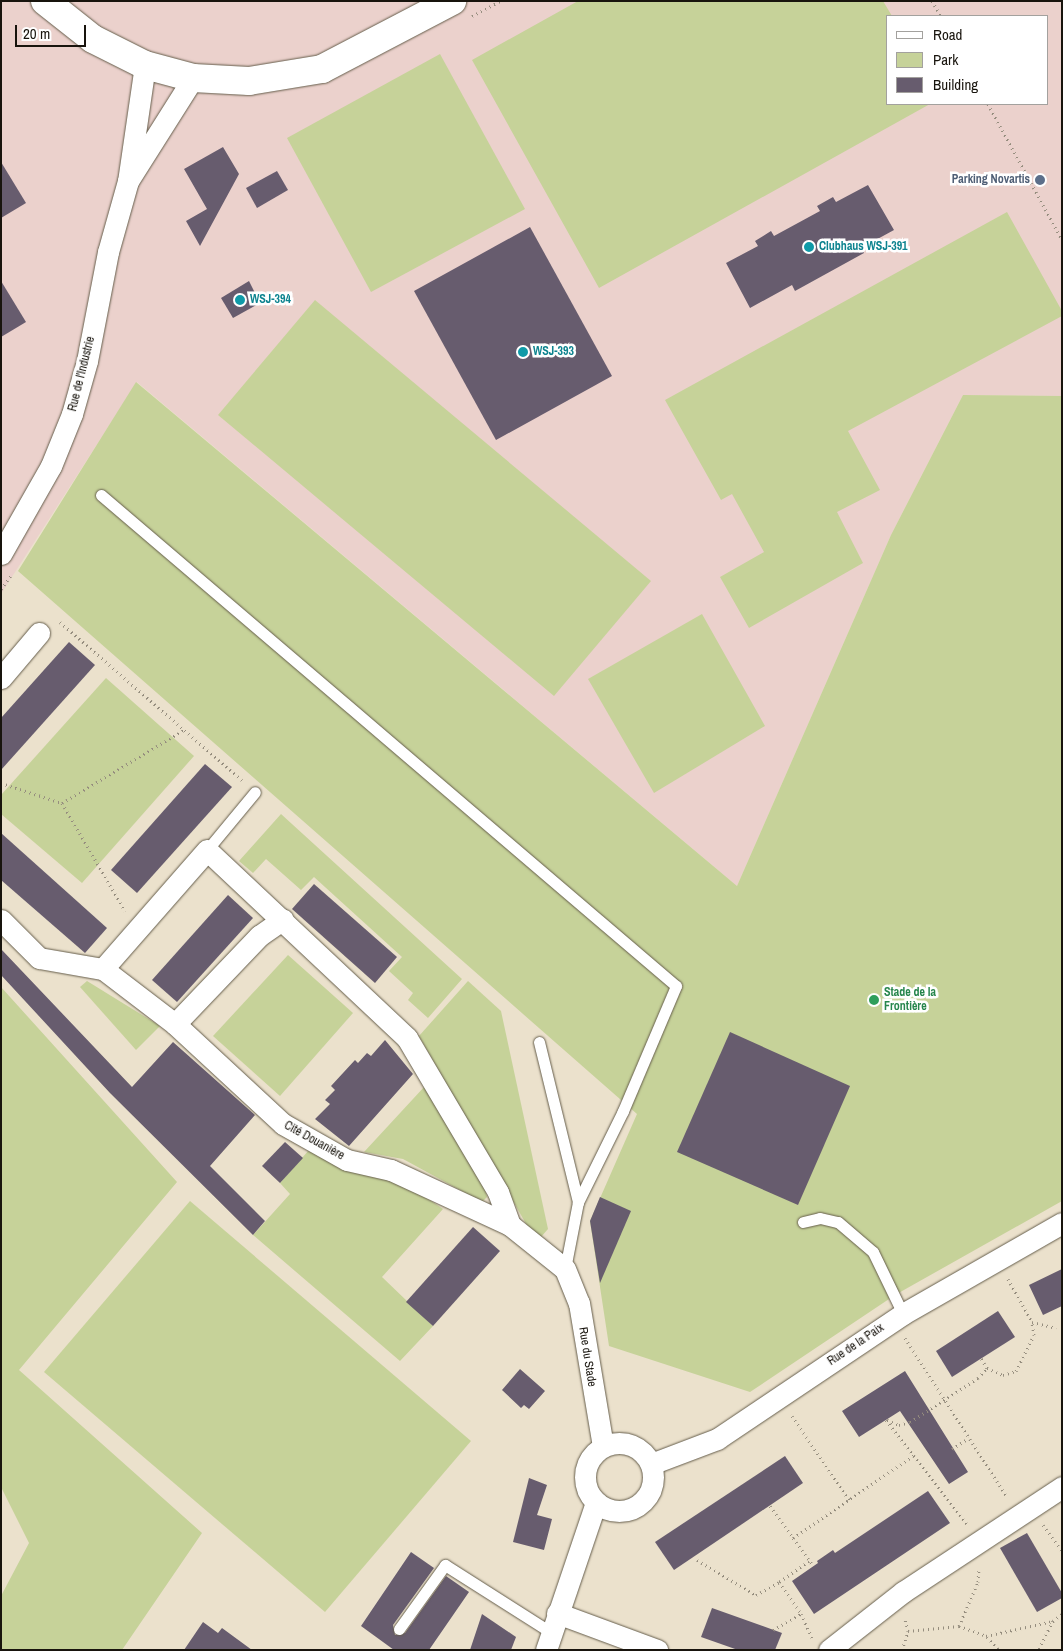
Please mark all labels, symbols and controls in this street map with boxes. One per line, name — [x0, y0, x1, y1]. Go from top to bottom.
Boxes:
scale bar — [18, 15, 89, 47]
legend — [886, 15, 1048, 105]
text: 20 m — [23, 23, 50, 44]
text: Road — [933, 24, 962, 45]
text: Park — [933, 49, 958, 70]
text: Building — [933, 74, 978, 95]
place label: Parking Novartis — [952, 173, 1030, 187]
marker: Parking Novartis — [1034, 174, 1046, 186]
place label: Clubhaus WSJ-391 — [819, 240, 908, 254]
marker: Clubhaus WSJ-391 — [803, 241, 815, 253]
place label: WSJ-394 — [250, 293, 291, 307]
marker: WSJ-394 — [234, 294, 246, 306]
street label: Rue de l'Industrie — [66, 335, 98, 413]
place label: WSJ-393 — [533, 345, 574, 359]
marker: WSJ-393 — [517, 346, 529, 358]
place label: Stade de la Frontière — [884, 986, 936, 1014]
marker: Stade de la Frontière — [868, 994, 880, 1006]
street label: Cité Douanière — [281, 1119, 347, 1163]
street label: Rue de la Paix — [825, 1321, 887, 1369]
street label: Rue du Stade — [575, 1326, 599, 1388]

